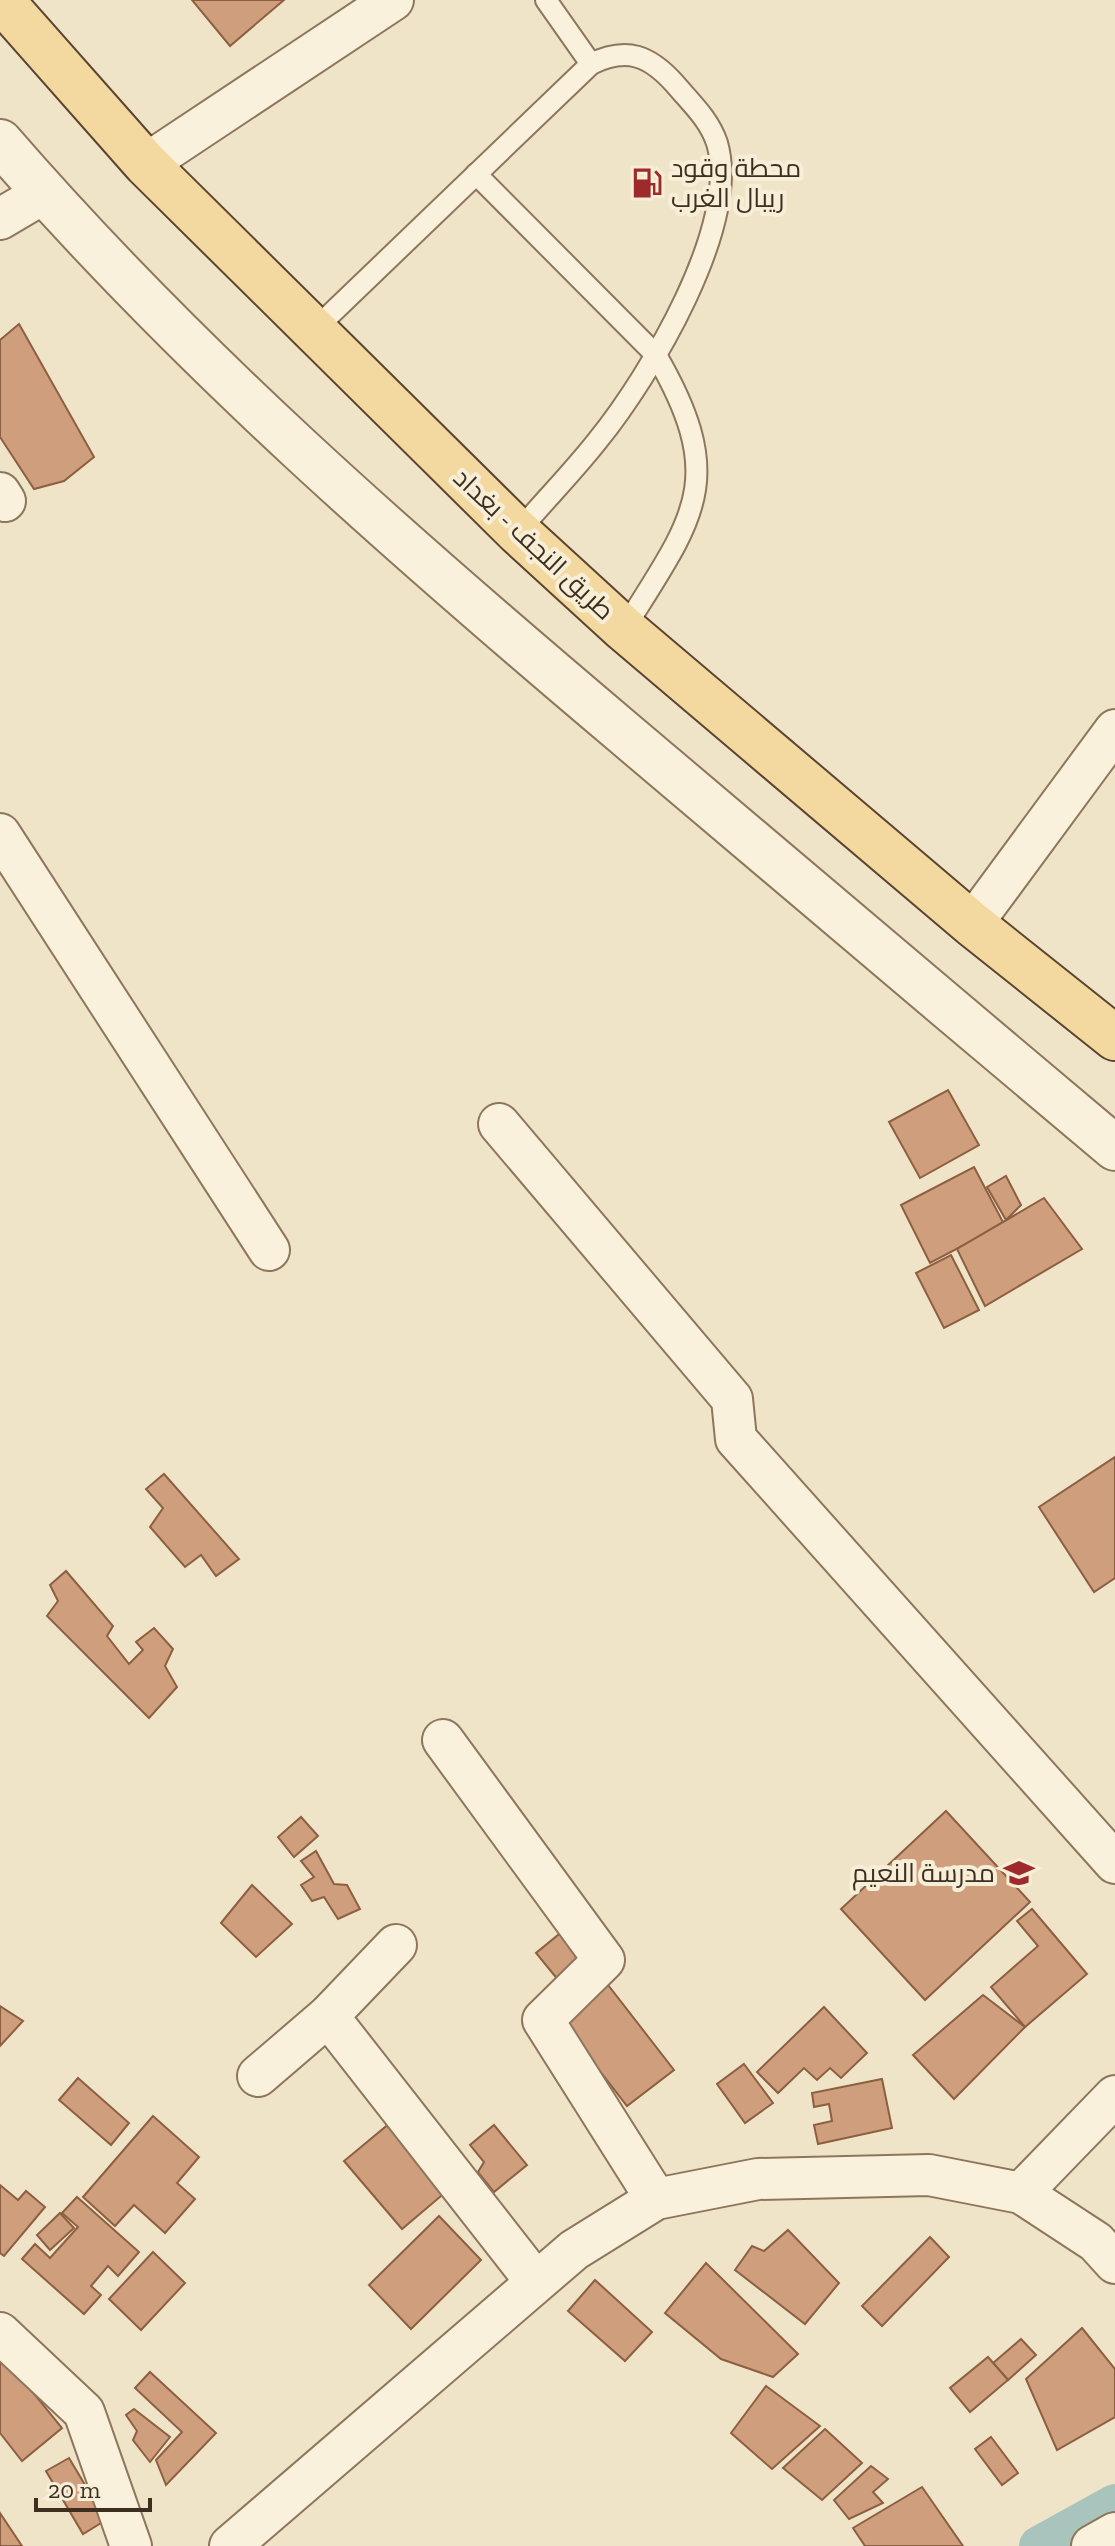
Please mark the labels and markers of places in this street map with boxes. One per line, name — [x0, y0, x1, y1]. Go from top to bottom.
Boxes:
place label: محطة وقود ريبال الغرب — [671, 152, 801, 214]
fuel station icon: محطة وقود ريبال الغرب — [630, 166, 664, 200]
school or university icon: مدرسة النعيم — [1002, 1856, 1036, 1890]
place label: مدرسة النعيم — [852, 1857, 995, 1891]

